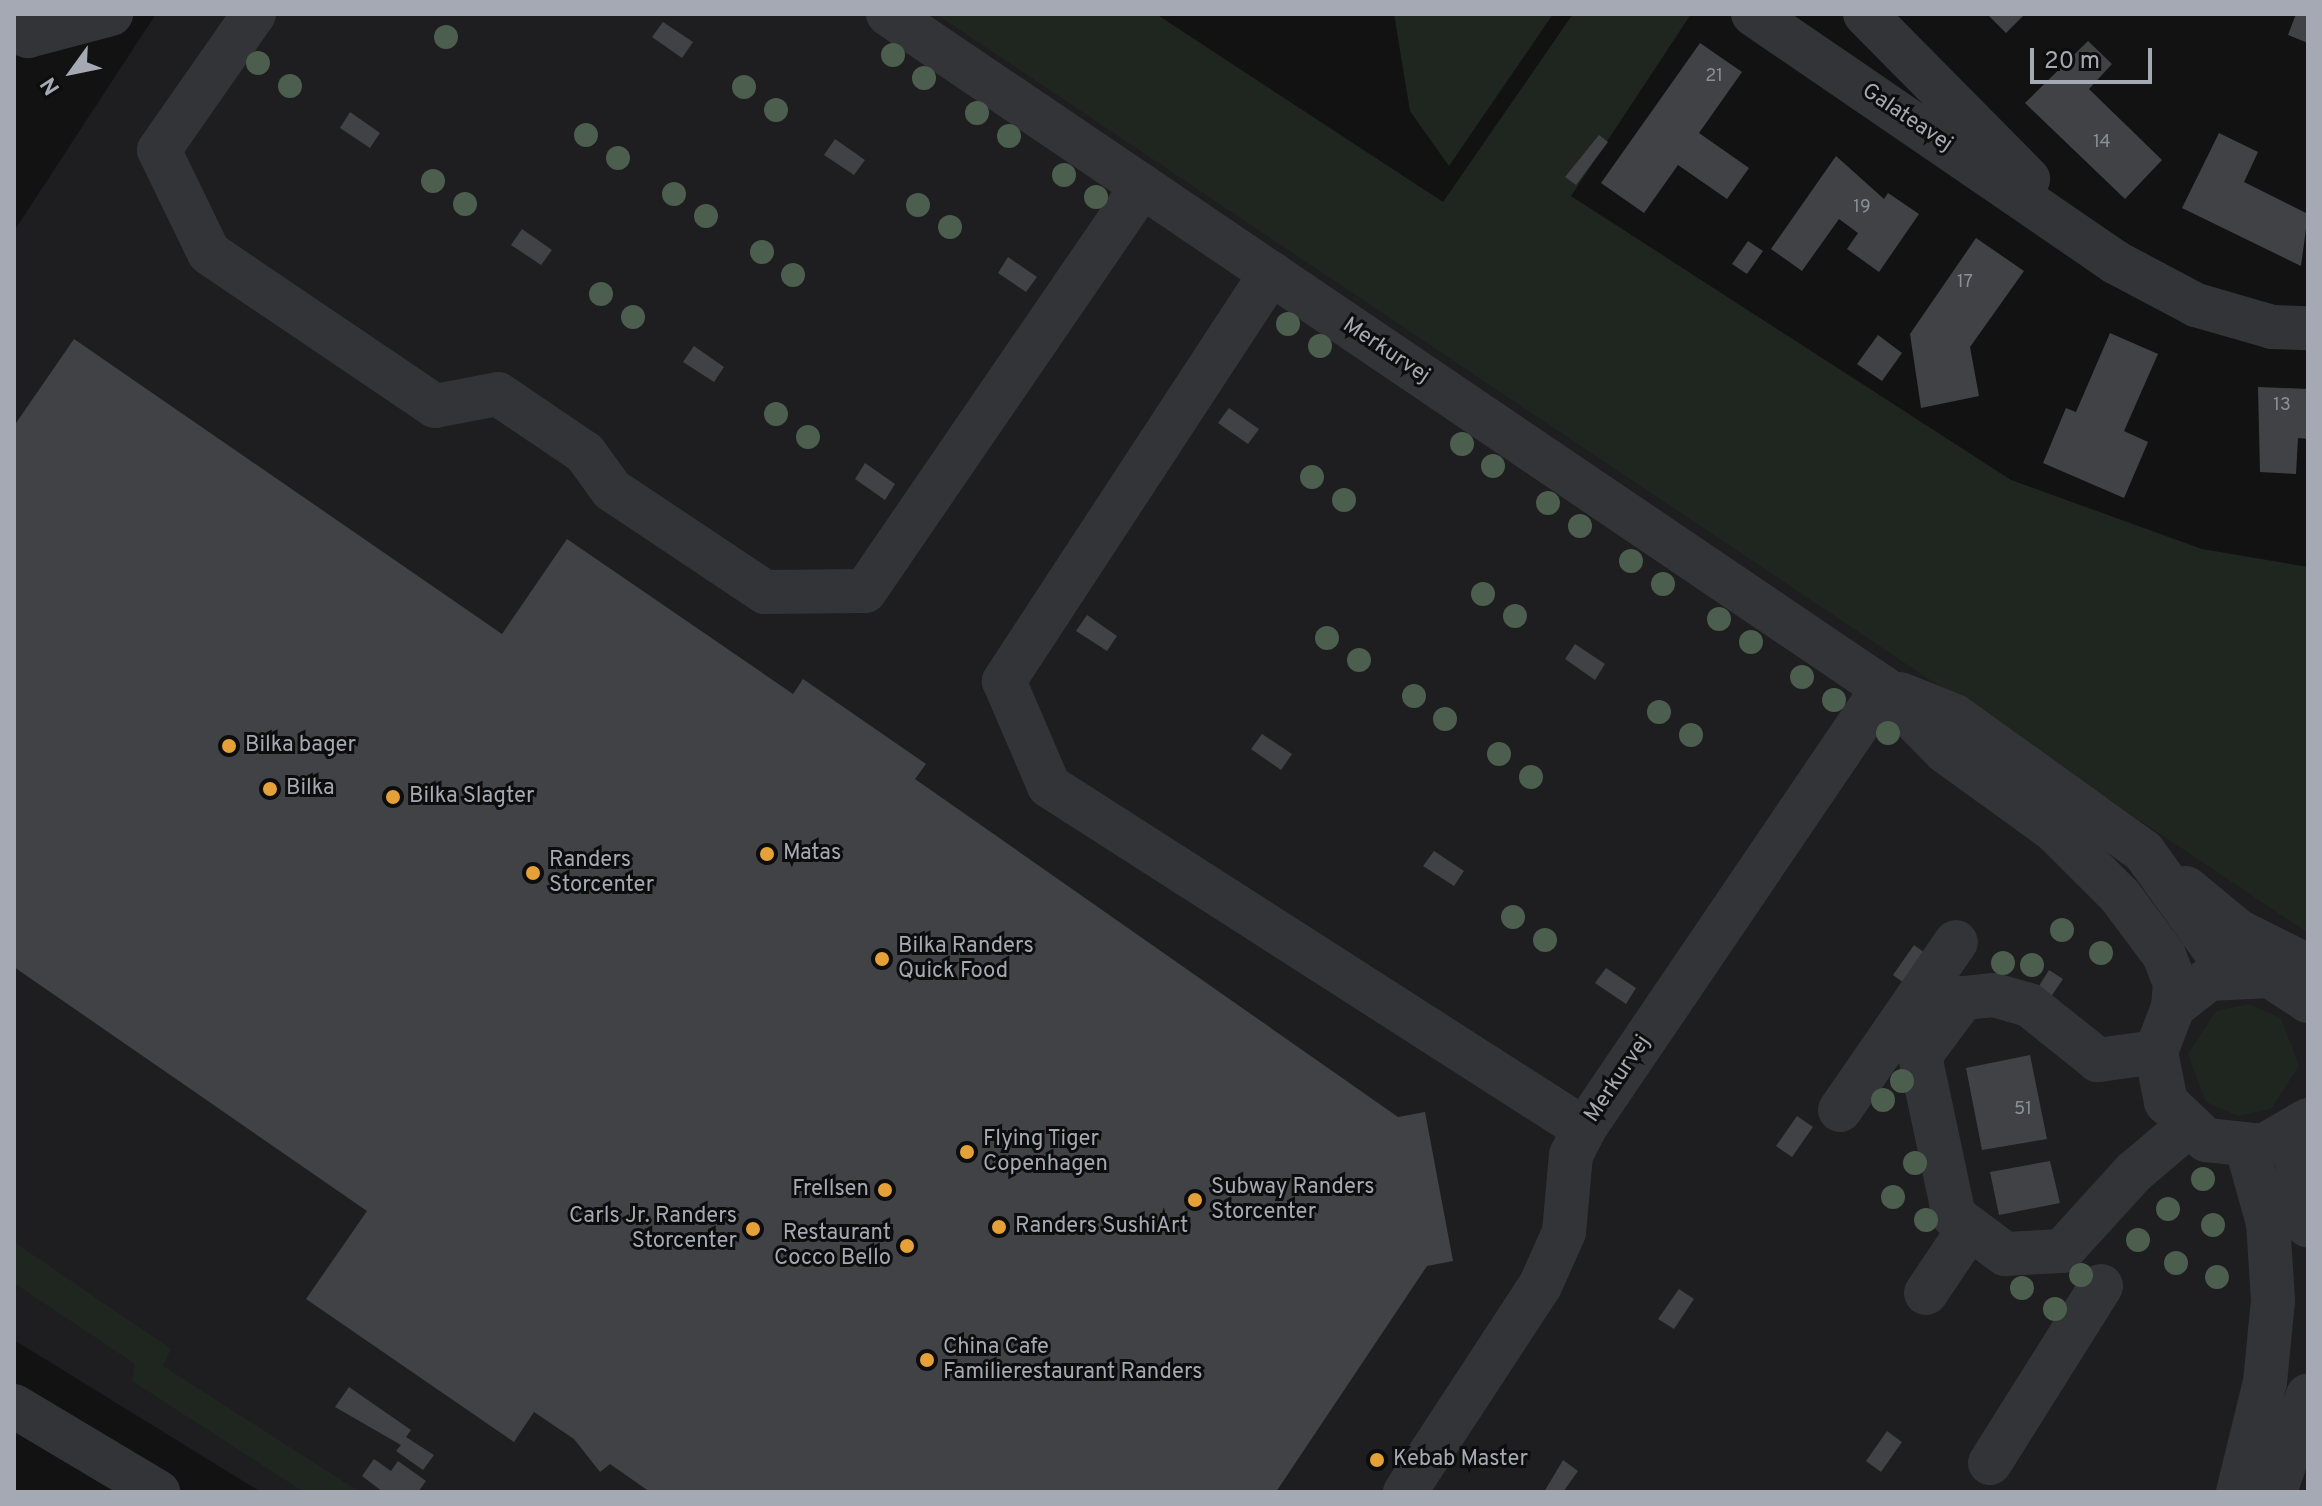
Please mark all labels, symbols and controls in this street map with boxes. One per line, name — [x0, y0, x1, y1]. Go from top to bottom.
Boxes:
north arrow — [32, 32, 112, 112]
scale bar — [2034, 32, 2156, 82]
text: 20 m — [2044, 47, 2100, 77]
house number: 21 — [1705, 66, 1723, 88]
text: N — [36, 71, 67, 99]
street label: Galateavej — [1857, 78, 1957, 158]
house number: 14 — [2093, 132, 2111, 154]
house number: 19 — [1853, 197, 1871, 219]
house number: 17 — [1957, 272, 1973, 294]
street label: Merkurvej — [1337, 312, 1435, 390]
house number: 13 — [2273, 395, 2291, 417]
place label: Bilka bager — [245, 733, 356, 759]
marker: Bilka bager — [220, 737, 238, 755]
place label: Bilka — [286, 776, 334, 802]
marker: Bilka — [261, 780, 279, 798]
place label: Bilka Slagter — [409, 784, 535, 810]
marker: Bilka Slagter — [384, 788, 402, 806]
place label: Matas — [783, 841, 841, 867]
marker: Matas — [758, 845, 776, 863]
place label: Randers Storcenter — [549, 847, 654, 898]
marker: Randers Storcenter — [524, 864, 542, 882]
place label: Bilka Randers Quick Food — [898, 933, 1034, 984]
marker: Bilka Randers Quick Food — [873, 950, 891, 968]
street label: Merkurvej — [1579, 1030, 1657, 1128]
house number: 51 — [2014, 1099, 2032, 1121]
place label: Flying Tiger Copenhagen — [983, 1126, 1108, 1178]
marker: Flying Tiger Copenhagen — [958, 1143, 976, 1161]
place label: Subway Randers Storcenter — [1211, 1174, 1375, 1226]
place label: Frellsen — [792, 1177, 869, 1203]
marker: Frellsen — [876, 1181, 894, 1199]
marker: Subway Randers Storcenter — [1186, 1191, 1204, 1209]
place label: Carls Jr. Randers Storcenter — [569, 1203, 737, 1254]
place label: Randers SushiArt — [1015, 1214, 1188, 1240]
marker: Randers SushiArt — [990, 1218, 1008, 1236]
marker: Carls Jr. Randers Storcenter — [744, 1220, 762, 1238]
place label: Restaurant Cocco Bello — [774, 1220, 891, 1272]
marker: Restaurant Cocco Bello — [898, 1237, 916, 1255]
place label: China Cafe Familierestaurant Randers — [943, 1334, 1203, 1386]
marker: China Cafe Familierestaurant Randers — [918, 1351, 936, 1369]
place label: Kebab Master — [1393, 1447, 1528, 1473]
marker: Kebab Master — [1368, 1451, 1386, 1469]

